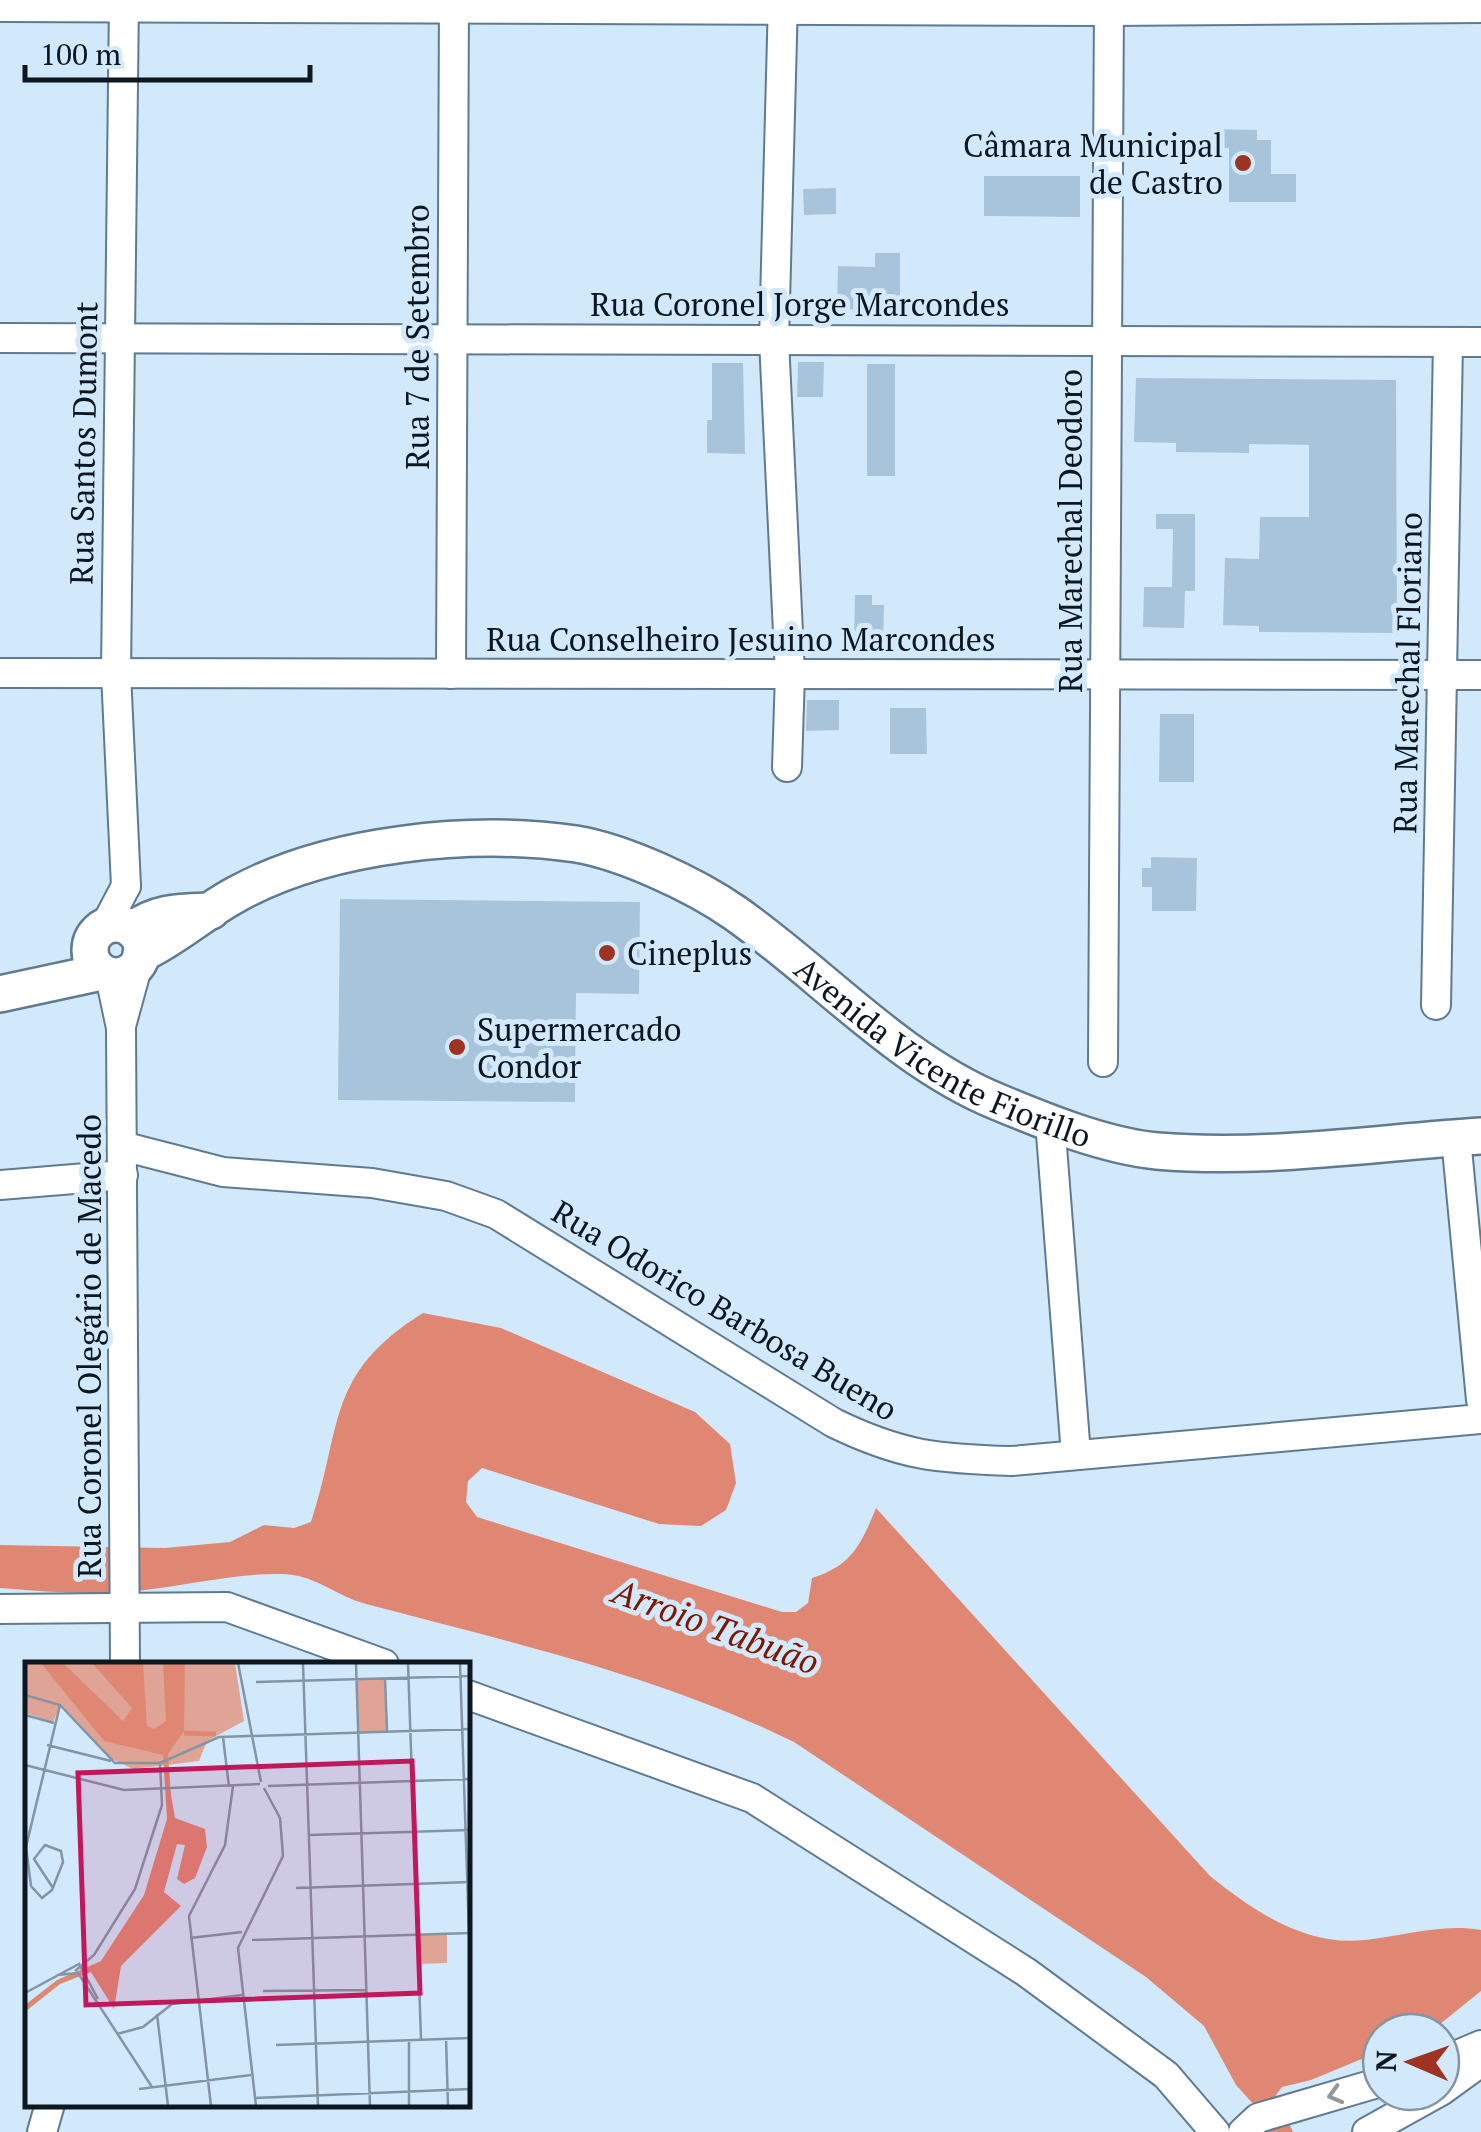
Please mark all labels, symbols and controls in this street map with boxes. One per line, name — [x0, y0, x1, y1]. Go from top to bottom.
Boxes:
scale bar — [25, 20, 310, 82]
text: 100 m — [40, 34, 121, 74]
place label: Câmara Municipal de Castro — [963, 124, 1223, 203]
marker: Câmara Municipal de Castro — [1232, 152, 1254, 174]
street label: Rua 7 de Setembro — [396, 204, 438, 470]
street label: Rua Coronel Jorge Marcondes — [590, 283, 1010, 325]
street label: Rua Santos Dumont — [60, 301, 106, 585]
street label: Rua Marechal Deodoro — [1049, 369, 1091, 693]
street label: Rua Marechal Floriano — [1383, 512, 1431, 834]
street label: Rua Conselheiro Jesuino Marcondes — [486, 618, 996, 660]
place label: Cineplus — [627, 932, 752, 974]
marker: Cineplus — [596, 942, 618, 964]
street label: Avenida Vicente Fiorillo — [786, 947, 1096, 1157]
place label: Supermercado Condor — [477, 1008, 682, 1087]
marker: Supermercado Condor — [446, 1036, 468, 1058]
street label: Rua Coronel Olegário de Macedo — [68, 1114, 110, 1578]
street label: Rua Odorico Barbosa Bueno — [545, 1190, 905, 1430]
water label: Arroio Tabuão — [605, 1567, 826, 1685]
inset map — [25, 1662, 470, 2107]
north arrow — [1361, 2012, 1461, 2112]
text: N — [1367, 2050, 1404, 2072]
one-way arrow — [1327, 2084, 1344, 2105]

